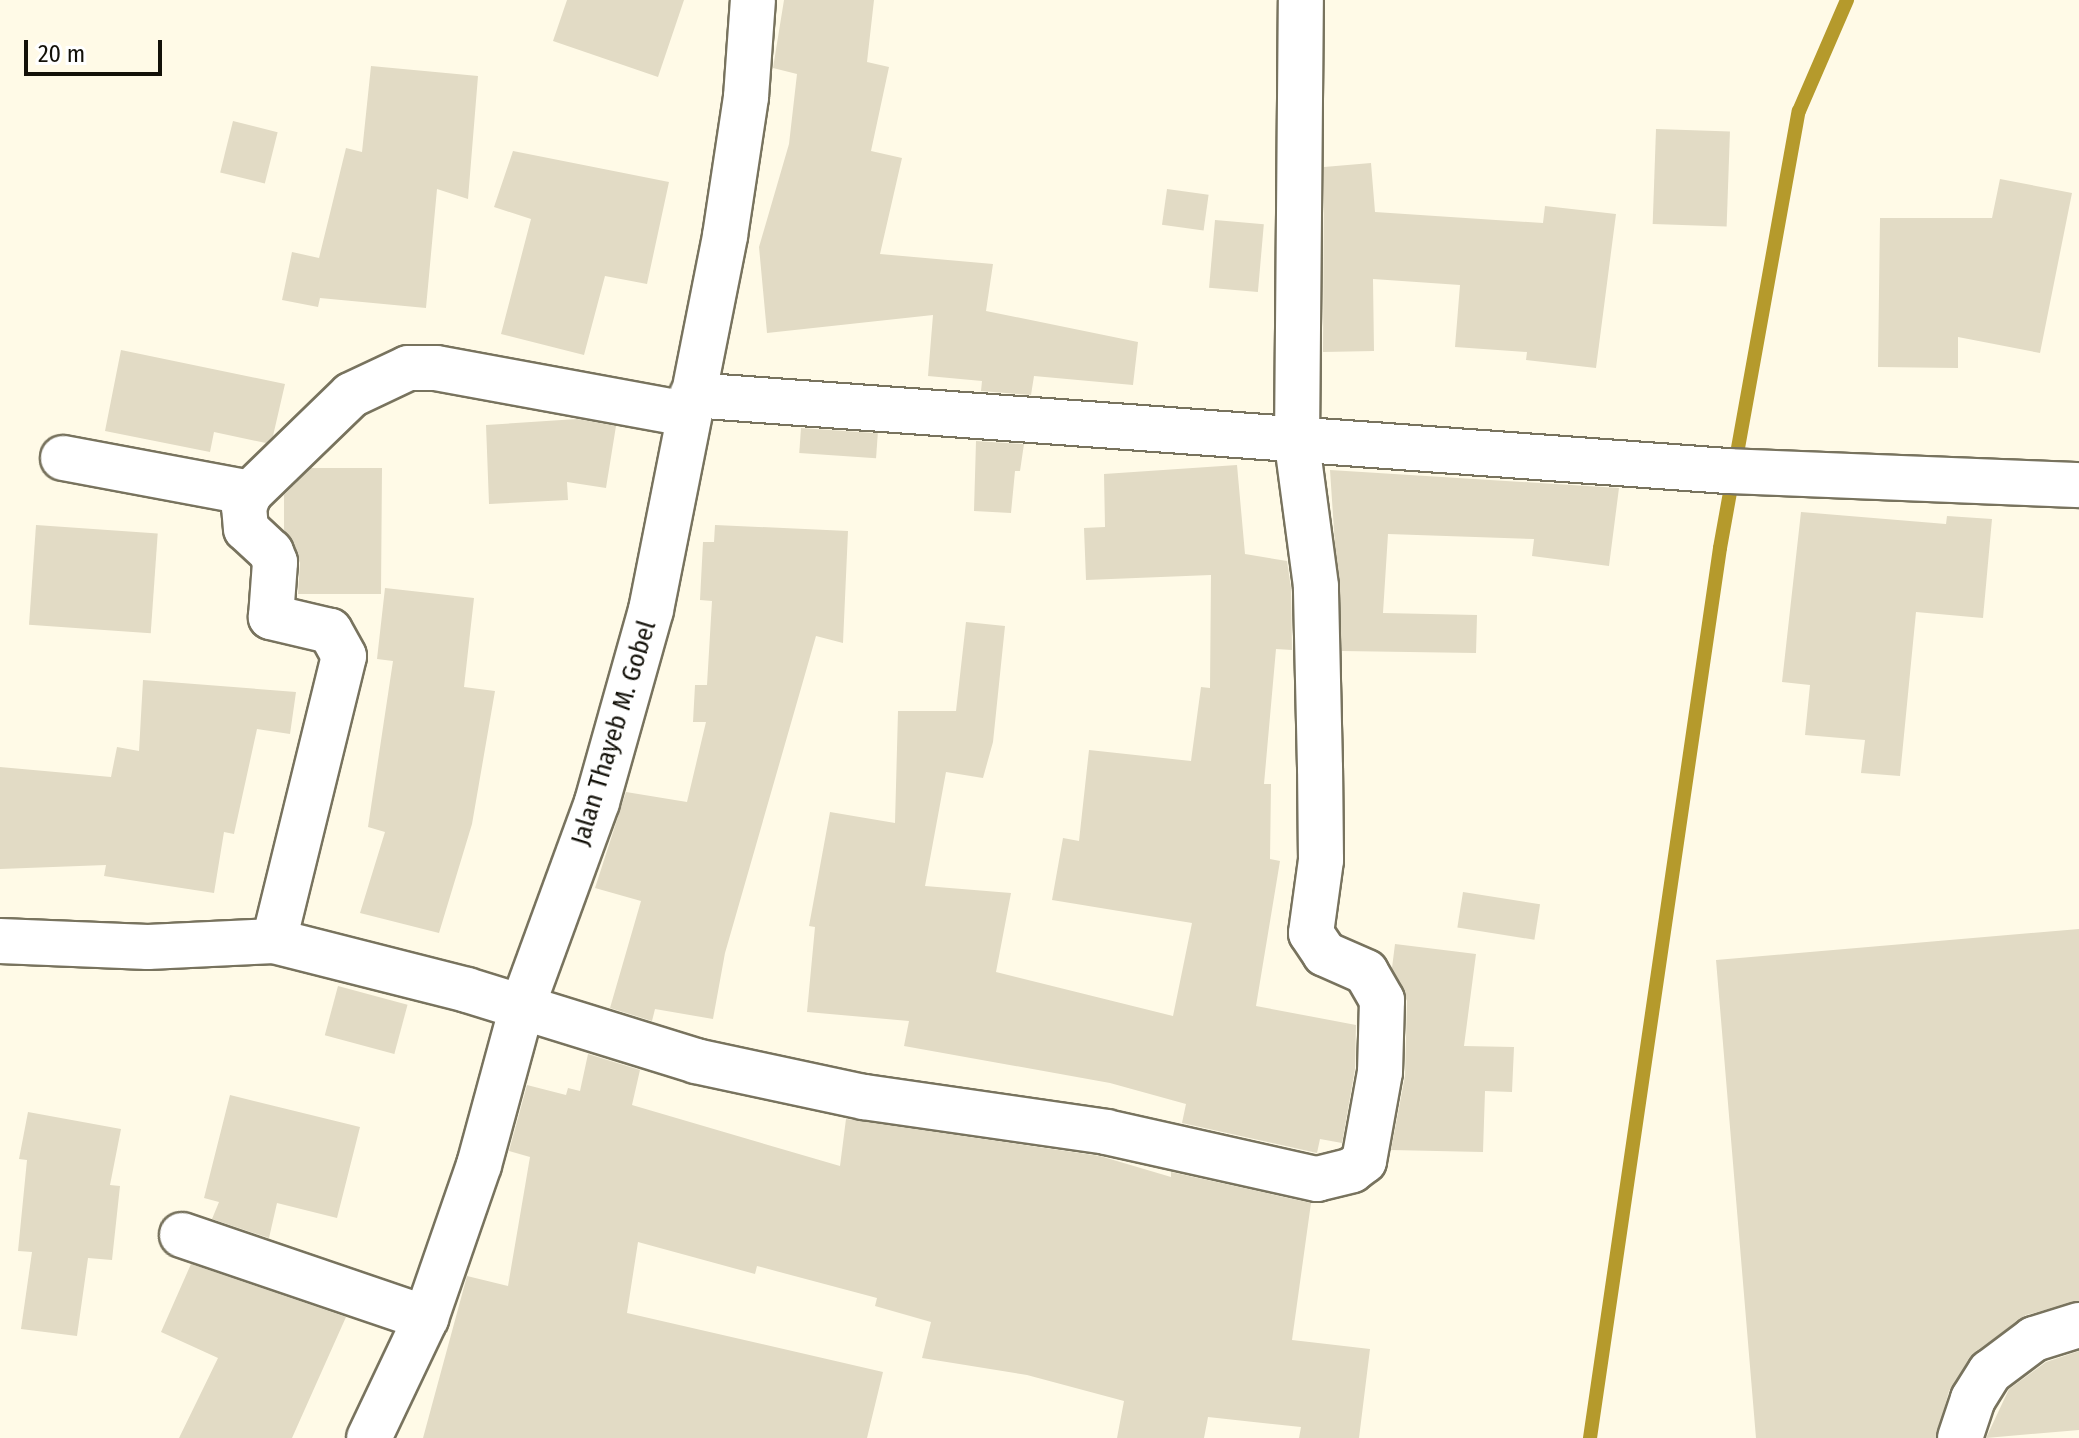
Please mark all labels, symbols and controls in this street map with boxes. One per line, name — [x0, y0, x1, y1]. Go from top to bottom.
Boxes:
scale bar — [28, 24, 166, 74]
text: 20 m — [38, 40, 85, 68]
street label: Jalan Thayeb M. Gobel — [565, 617, 663, 849]

